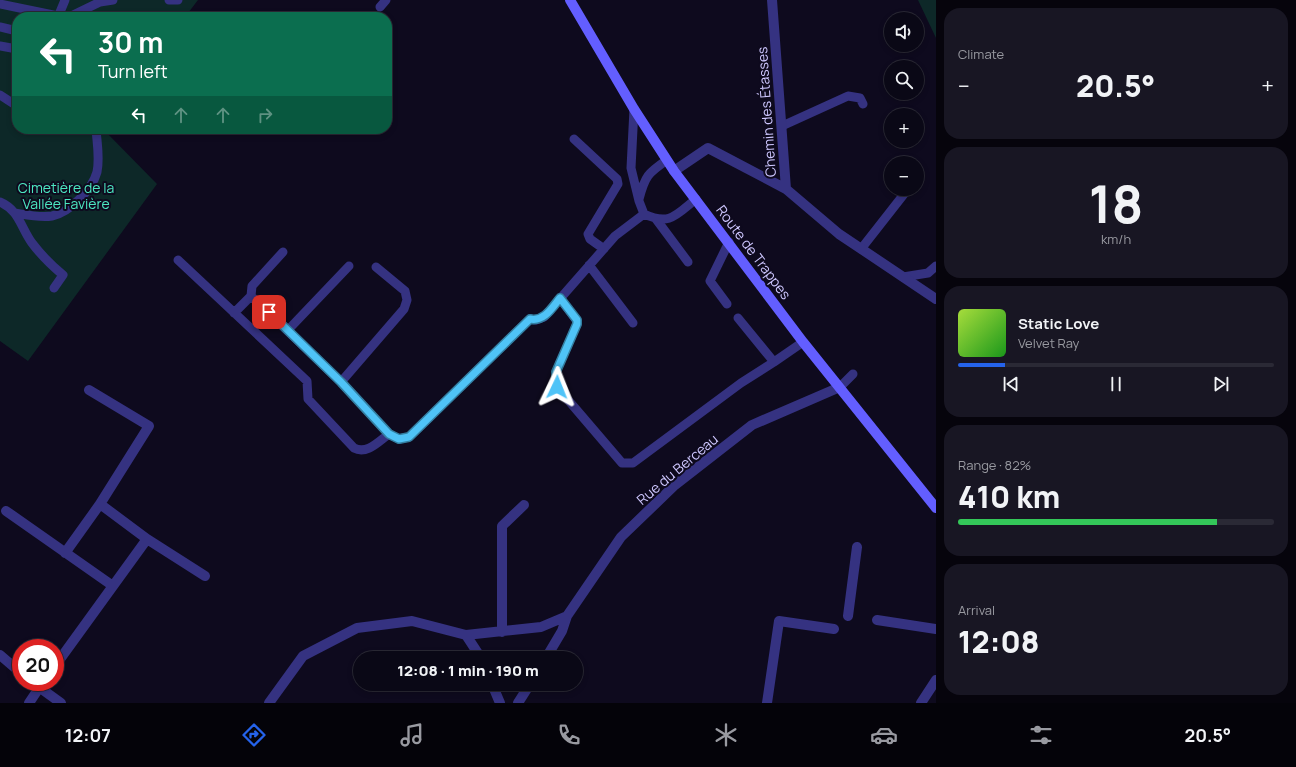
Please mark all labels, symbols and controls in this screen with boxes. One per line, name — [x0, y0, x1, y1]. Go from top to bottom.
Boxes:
map controls — [884, 12, 924, 196]
button: sound — [884, 12, 924, 52]
text: 30 m — [98, 23, 163, 61]
icon: left — [32, 28, 84, 80]
text: Climate — [958, 45, 1004, 63]
street label: Chemin des Étasses — [752, 46, 780, 178]
text: Turn left — [98, 59, 168, 83]
button: search — [884, 60, 924, 100]
text: 20.5° — [1076, 65, 1155, 106]
text: − — [958, 71, 970, 101]
text: + — [1261, 71, 1274, 101]
icon: left — [128, 104, 150, 126]
icon: ahead — [170, 104, 192, 126]
icon: ahead — [212, 104, 234, 126]
icon: right — [254, 104, 276, 126]
button: + — [884, 108, 924, 148]
button: − — [884, 156, 924, 196]
text: 18 — [1089, 168, 1143, 239]
park label: Cimetière de la Vallée Favière — [18, 178, 114, 213]
street label: Route de Trappes — [712, 201, 796, 303]
text: km/h — [1101, 230, 1131, 248]
pin — [252, 295, 286, 329]
icon: arrive — [258, 301, 280, 323]
text: Static Love — [1018, 313, 1099, 334]
text: Velvet Ray — [1018, 334, 1079, 352]
position arrow — [536, 366, 578, 408]
icon: previous — [1000, 373, 1022, 395]
icon: pause — [1105, 373, 1127, 395]
icon: next — [1210, 373, 1232, 395]
street label: Rue du Berceau — [632, 429, 722, 509]
text: Range · 82% — [958, 456, 1031, 474]
text: 410 km — [958, 476, 1060, 517]
text: Arrival — [958, 601, 995, 619]
text: 12:08 — [958, 621, 1039, 662]
speed limit sign: 20 — [12, 639, 64, 691]
text: 12:08 · 1 min · 190 m — [397, 660, 539, 681]
icon: directions — [240, 721, 268, 749]
icon: music — [398, 721, 426, 749]
icon: phone — [555, 721, 583, 749]
icon: climate — [712, 721, 740, 749]
icon: car — [870, 721, 898, 749]
icon: filters — [1027, 721, 1055, 749]
text: 12:07 — [65, 723, 111, 747]
text: 20.5° — [1185, 723, 1231, 747]

